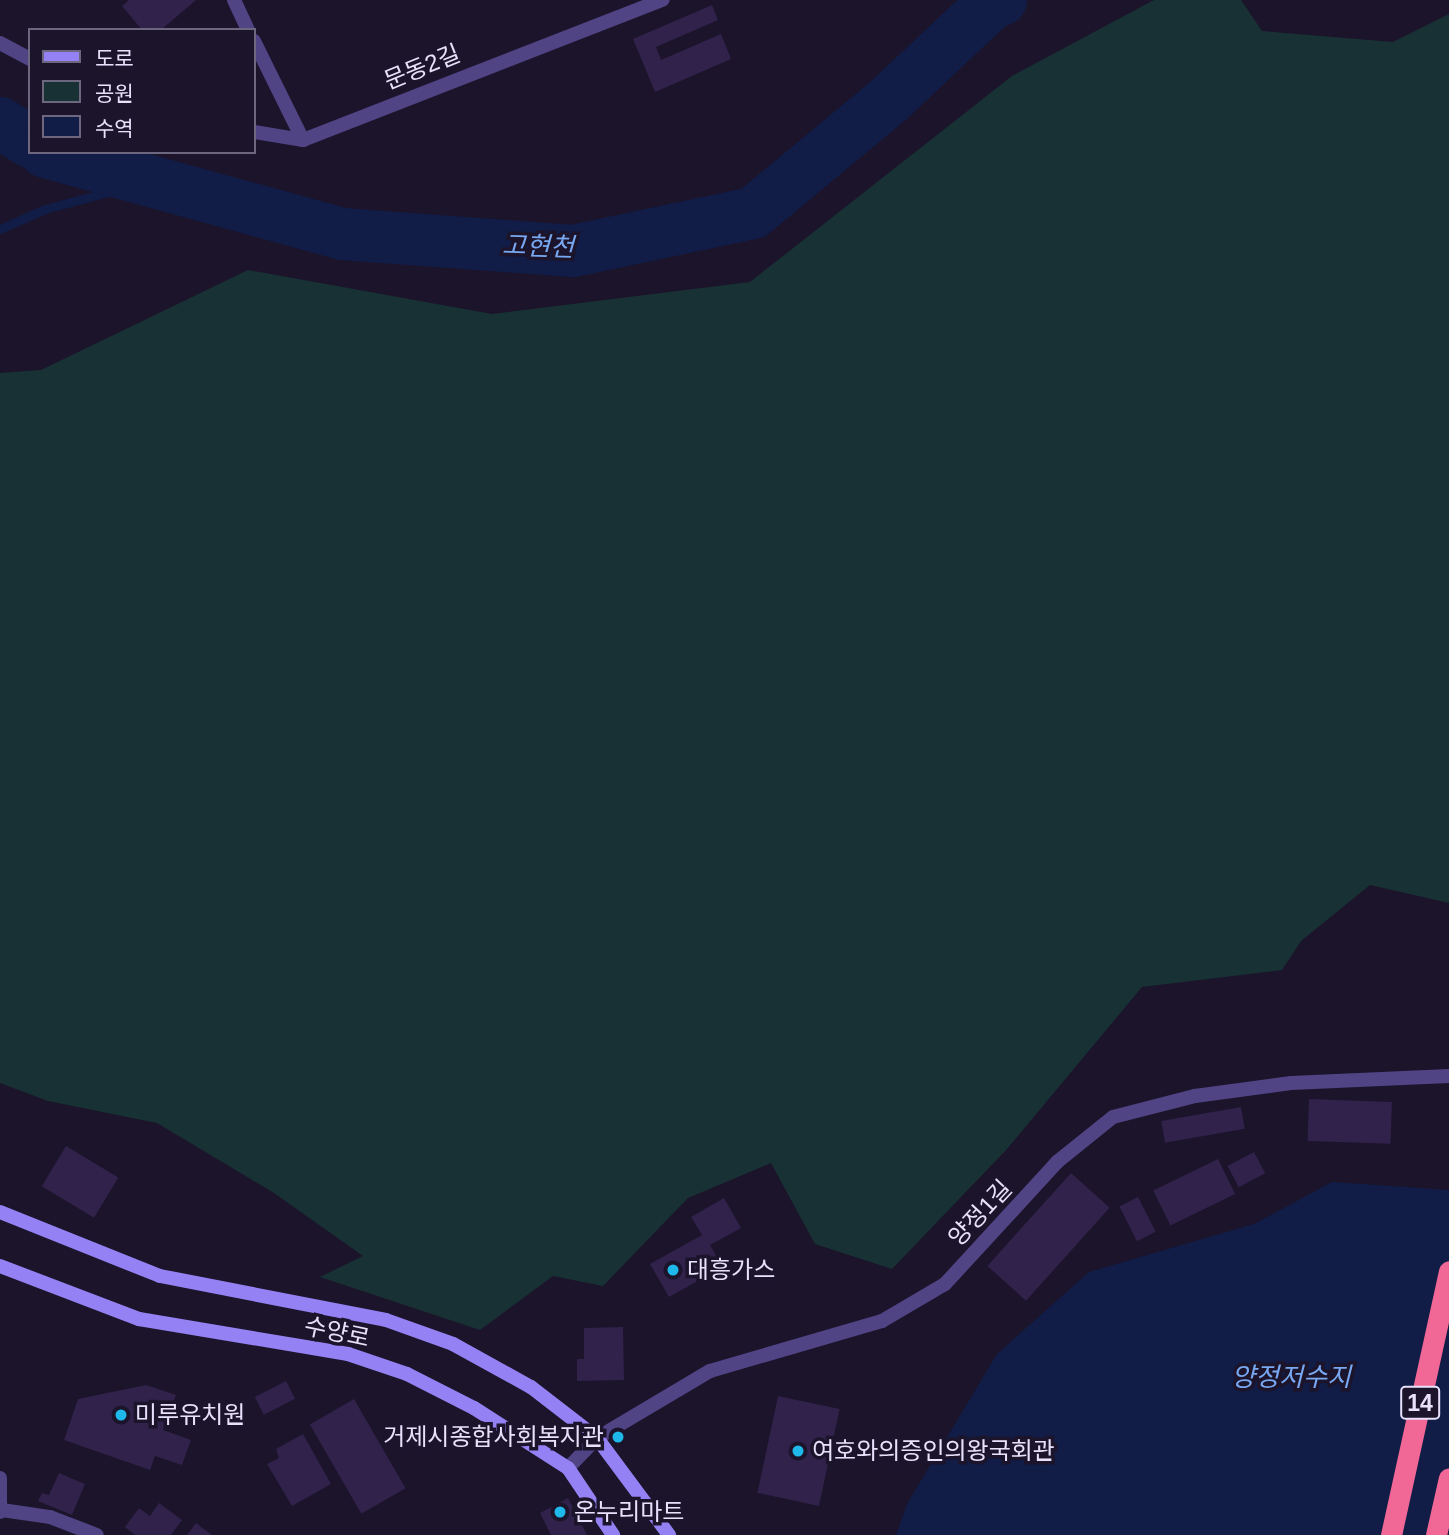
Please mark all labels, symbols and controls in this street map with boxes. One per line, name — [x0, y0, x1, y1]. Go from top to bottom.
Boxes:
legend — [28, 28, 256, 154]
street label: 문동2길 — [380, 39, 464, 95]
text: 도로 — [95, 47, 134, 70]
text: 공원 — [95, 82, 134, 105]
text: 수역 — [95, 117, 134, 140]
water label: 고현천 — [502, 230, 574, 264]
street label: 양정1길 — [942, 1174, 1018, 1252]
place label: 대흥가스 — [687, 1256, 775, 1284]
marker: 대흥가스 — [665, 1262, 681, 1278]
street label: 수양로 — [302, 1311, 372, 1353]
water label: 양정저수지 — [1231, 1362, 1351, 1394]
road number: 14 — [1399, 1384, 1441, 1422]
place label: 미루유치원 — [135, 1401, 245, 1429]
marker: 미루유치원 — [113, 1407, 129, 1423]
place label: 거제시종합사회복지관 — [383, 1423, 604, 1451]
marker: 거제시종합사회복지관 — [610, 1429, 626, 1445]
place label: 여호와의증인의왕국회관 — [812, 1437, 1055, 1465]
marker: 여호와의증인의왕국회관 — [790, 1443, 806, 1459]
place label: 온누리마트 — [574, 1498, 684, 1526]
marker: 온누리마트 — [552, 1504, 568, 1520]

